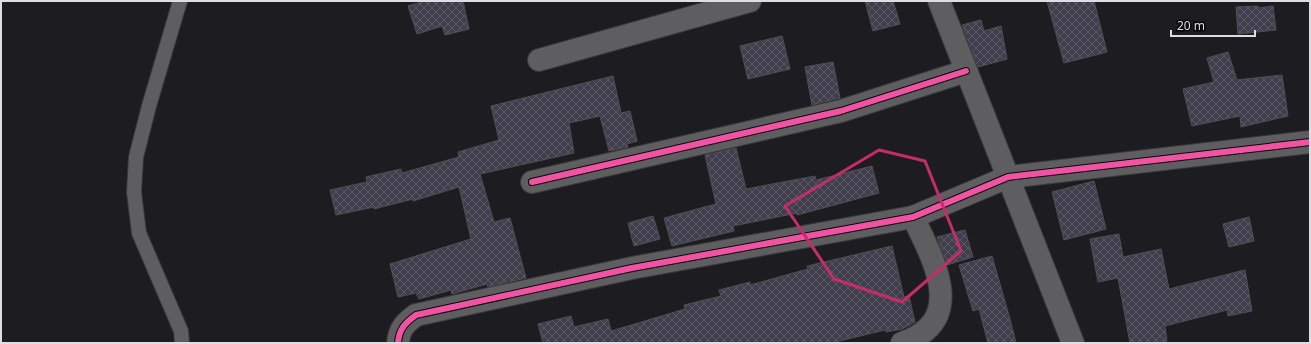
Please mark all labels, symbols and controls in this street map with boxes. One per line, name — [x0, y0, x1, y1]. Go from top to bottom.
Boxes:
scale bar — [1171, 12, 1255, 38]
text: 20 m — [1177, 17, 1205, 34]

